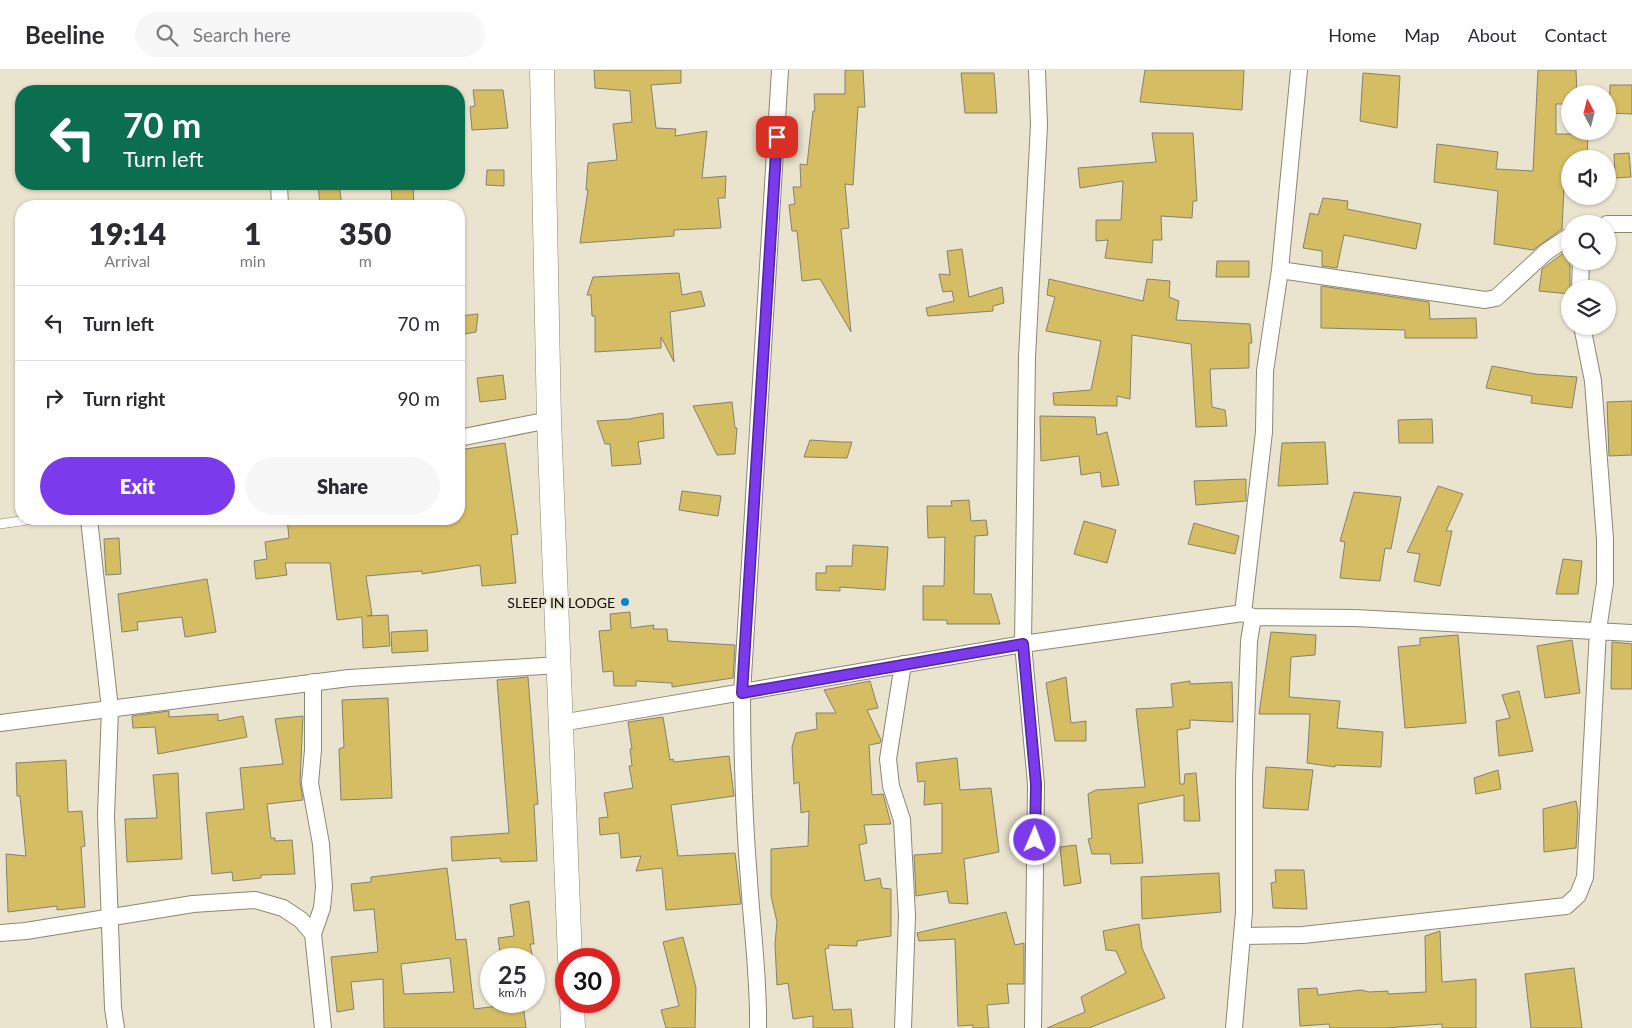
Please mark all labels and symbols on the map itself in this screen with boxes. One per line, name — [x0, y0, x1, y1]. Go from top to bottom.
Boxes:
north arrow — [1561, 85, 1616, 140]
pin — [756, 116, 798, 158]
place label: SLEEP IN LODGE — [507, 594, 615, 611]
marker: SLEEP IN LODGE — [619, 596, 631, 608]
position arrow — [1008, 813, 1060, 865]
speed limit sign: 30 — [555, 948, 620, 1013]

